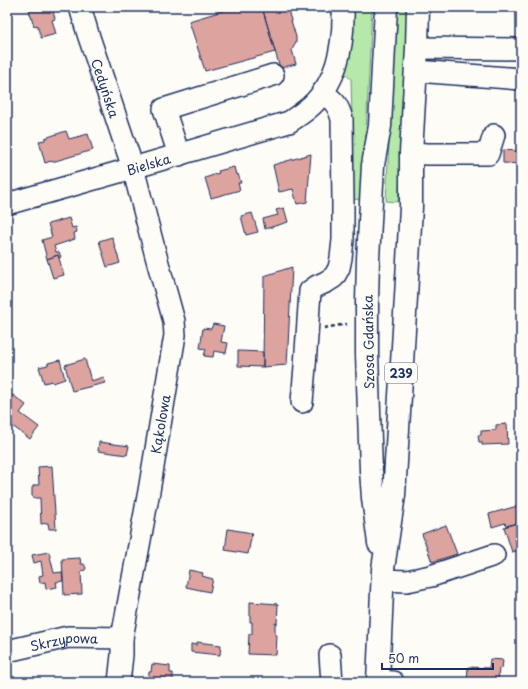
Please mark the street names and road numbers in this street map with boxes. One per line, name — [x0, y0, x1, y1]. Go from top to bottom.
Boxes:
street label: Cedyńska — [87, 56, 125, 121]
street label: Bielska — [124, 148, 173, 179]
street label: Szosa Gdańska — [358, 294, 378, 389]
road number: 239 — [385, 363, 417, 383]
street label: Kąkolowa — [145, 392, 175, 455]
street label: Skrzypowa — [28, 627, 99, 655]

